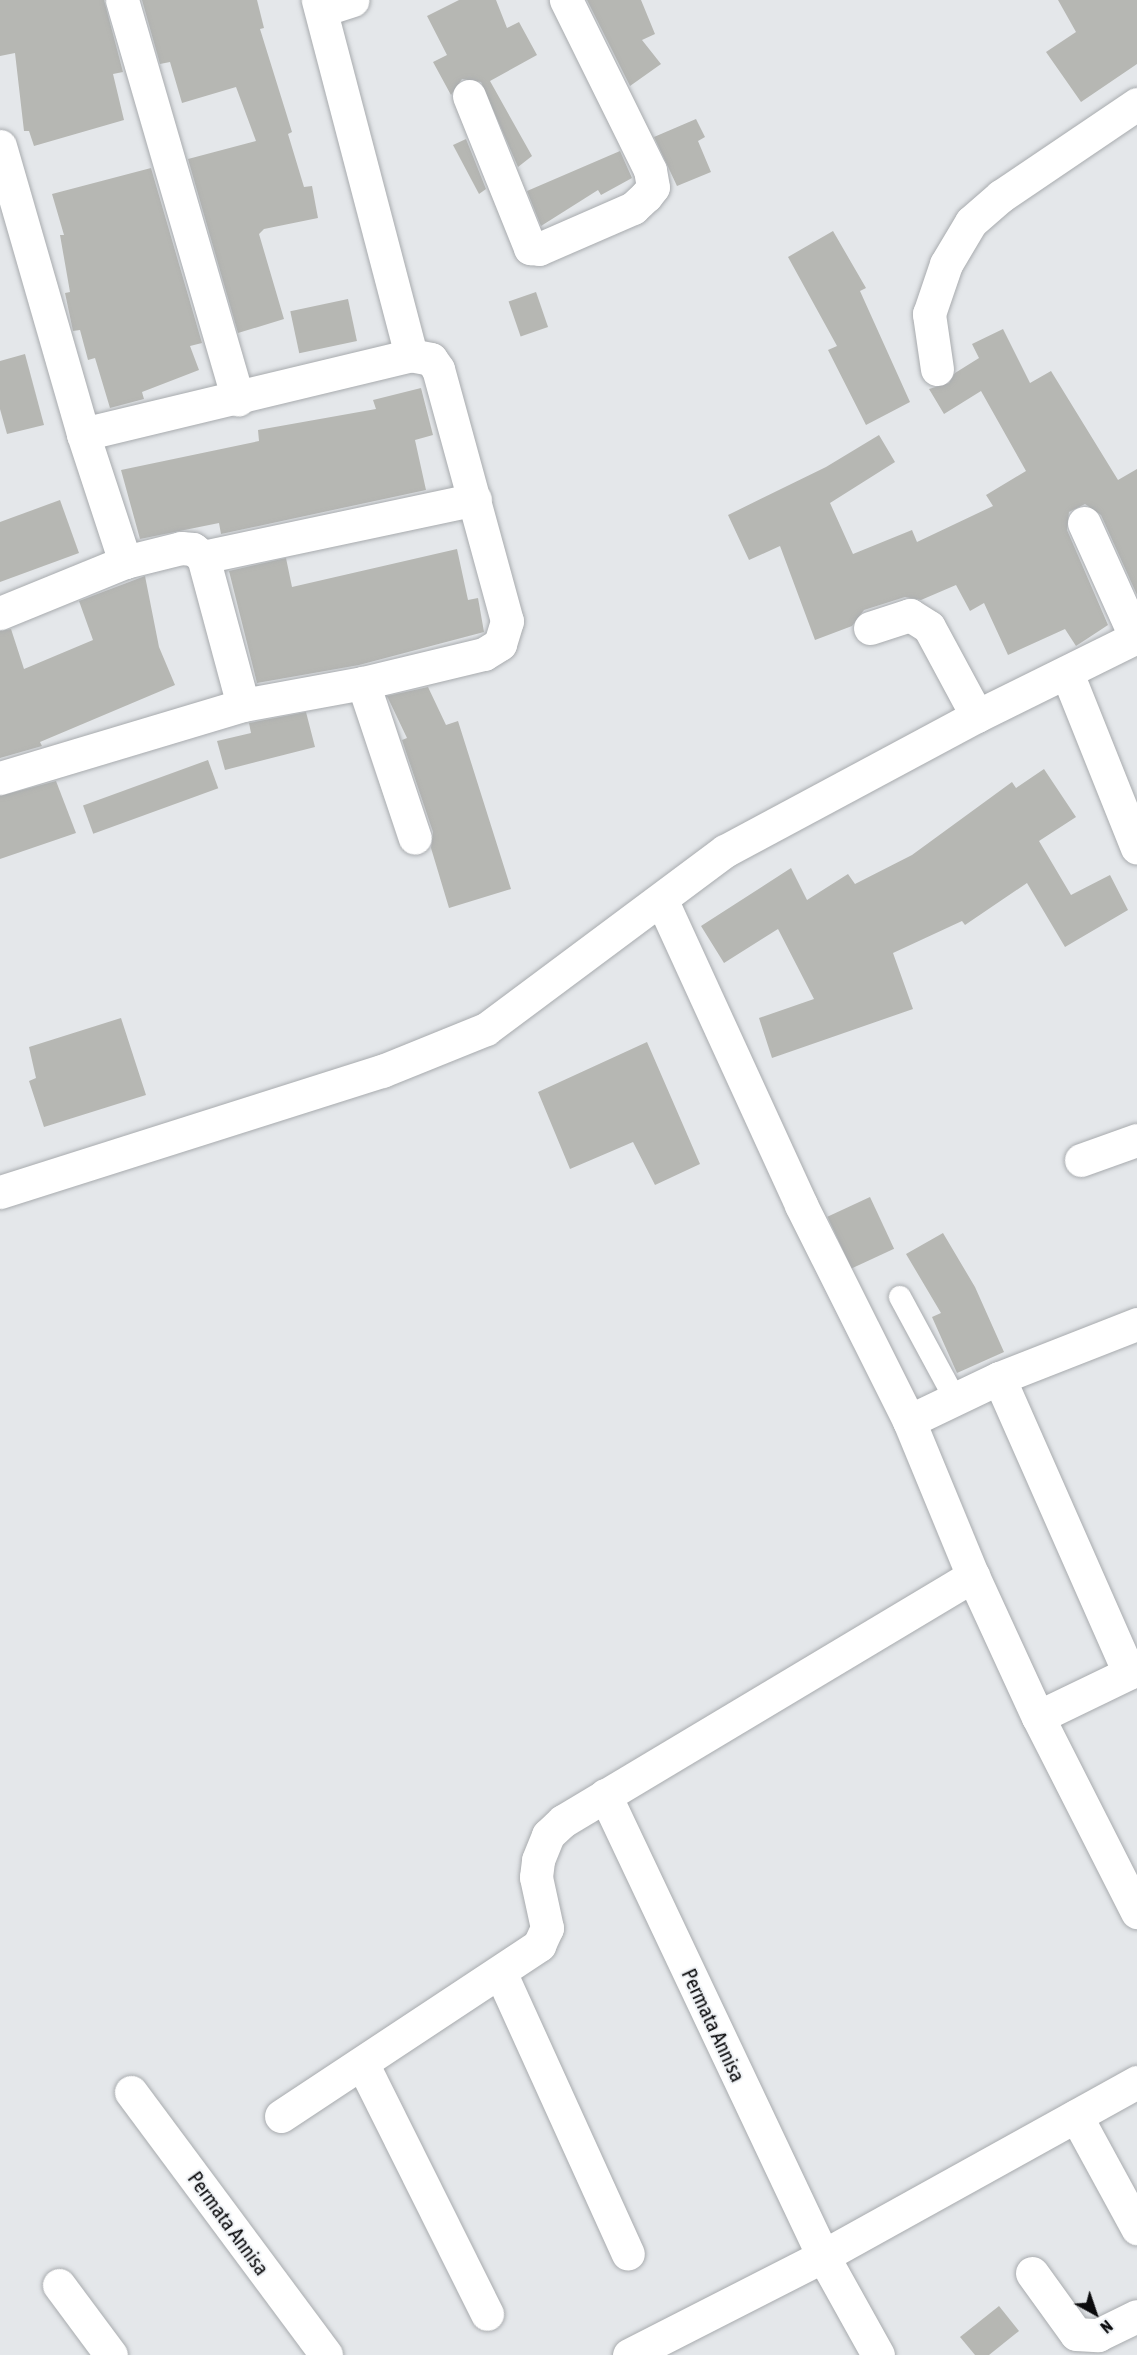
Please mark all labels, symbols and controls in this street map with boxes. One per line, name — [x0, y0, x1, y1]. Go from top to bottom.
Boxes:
street label: Permata Annisa — [677, 1964, 751, 2086]
street label: Permata Annisa — [183, 2166, 275, 2280]
north arrow — [1065, 2283, 1125, 2343]
text: N — [1097, 2317, 1116, 2337]

